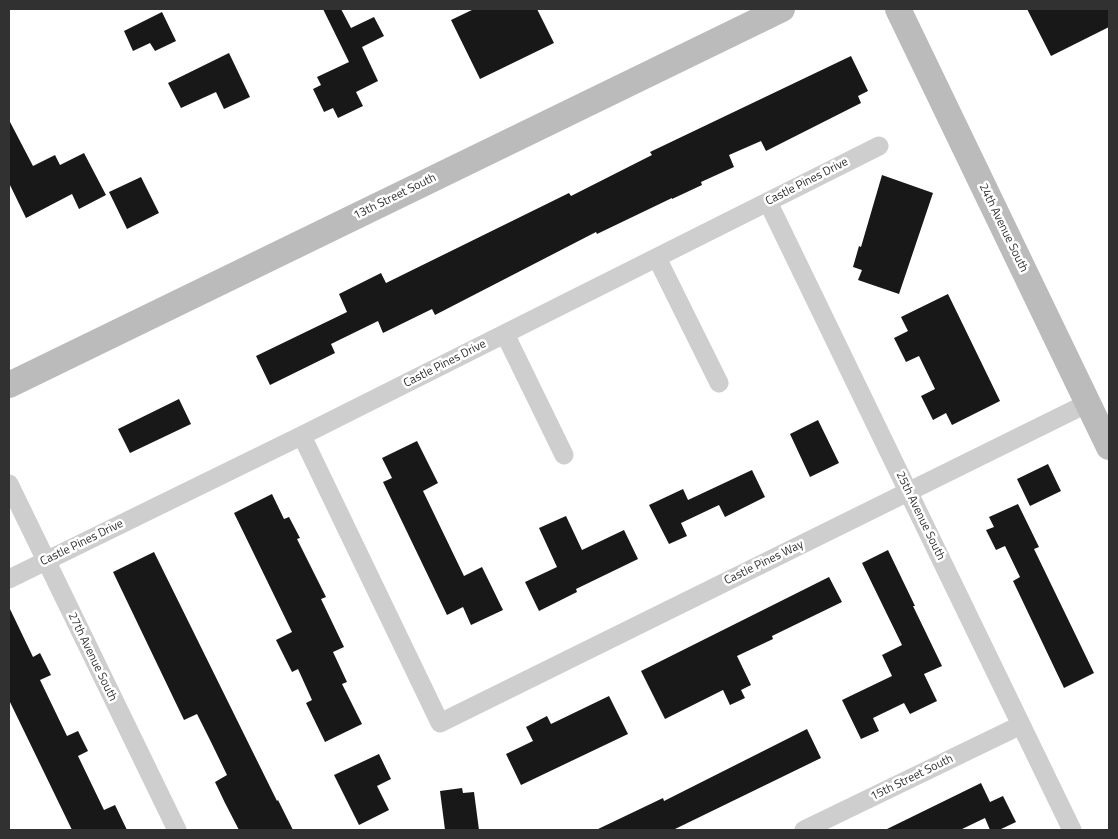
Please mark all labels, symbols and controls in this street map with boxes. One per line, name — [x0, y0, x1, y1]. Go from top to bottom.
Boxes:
street label: Castle Pines Drive — [763, 155, 851, 209]
street label: 13th Street South — [351, 171, 439, 223]
street label: 24th Avenue South — [975, 181, 1031, 275]
street label: Castle Pines Drive — [401, 337, 489, 391]
street label: 25th Avenue South — [892, 469, 948, 563]
street label: Castle Pines Drive — [38, 517, 126, 569]
street label: Castle Pines Way — [722, 538, 806, 588]
street label: 27th Avenue South — [64, 610, 120, 704]
street label: 15th Street South — [868, 752, 956, 804]

